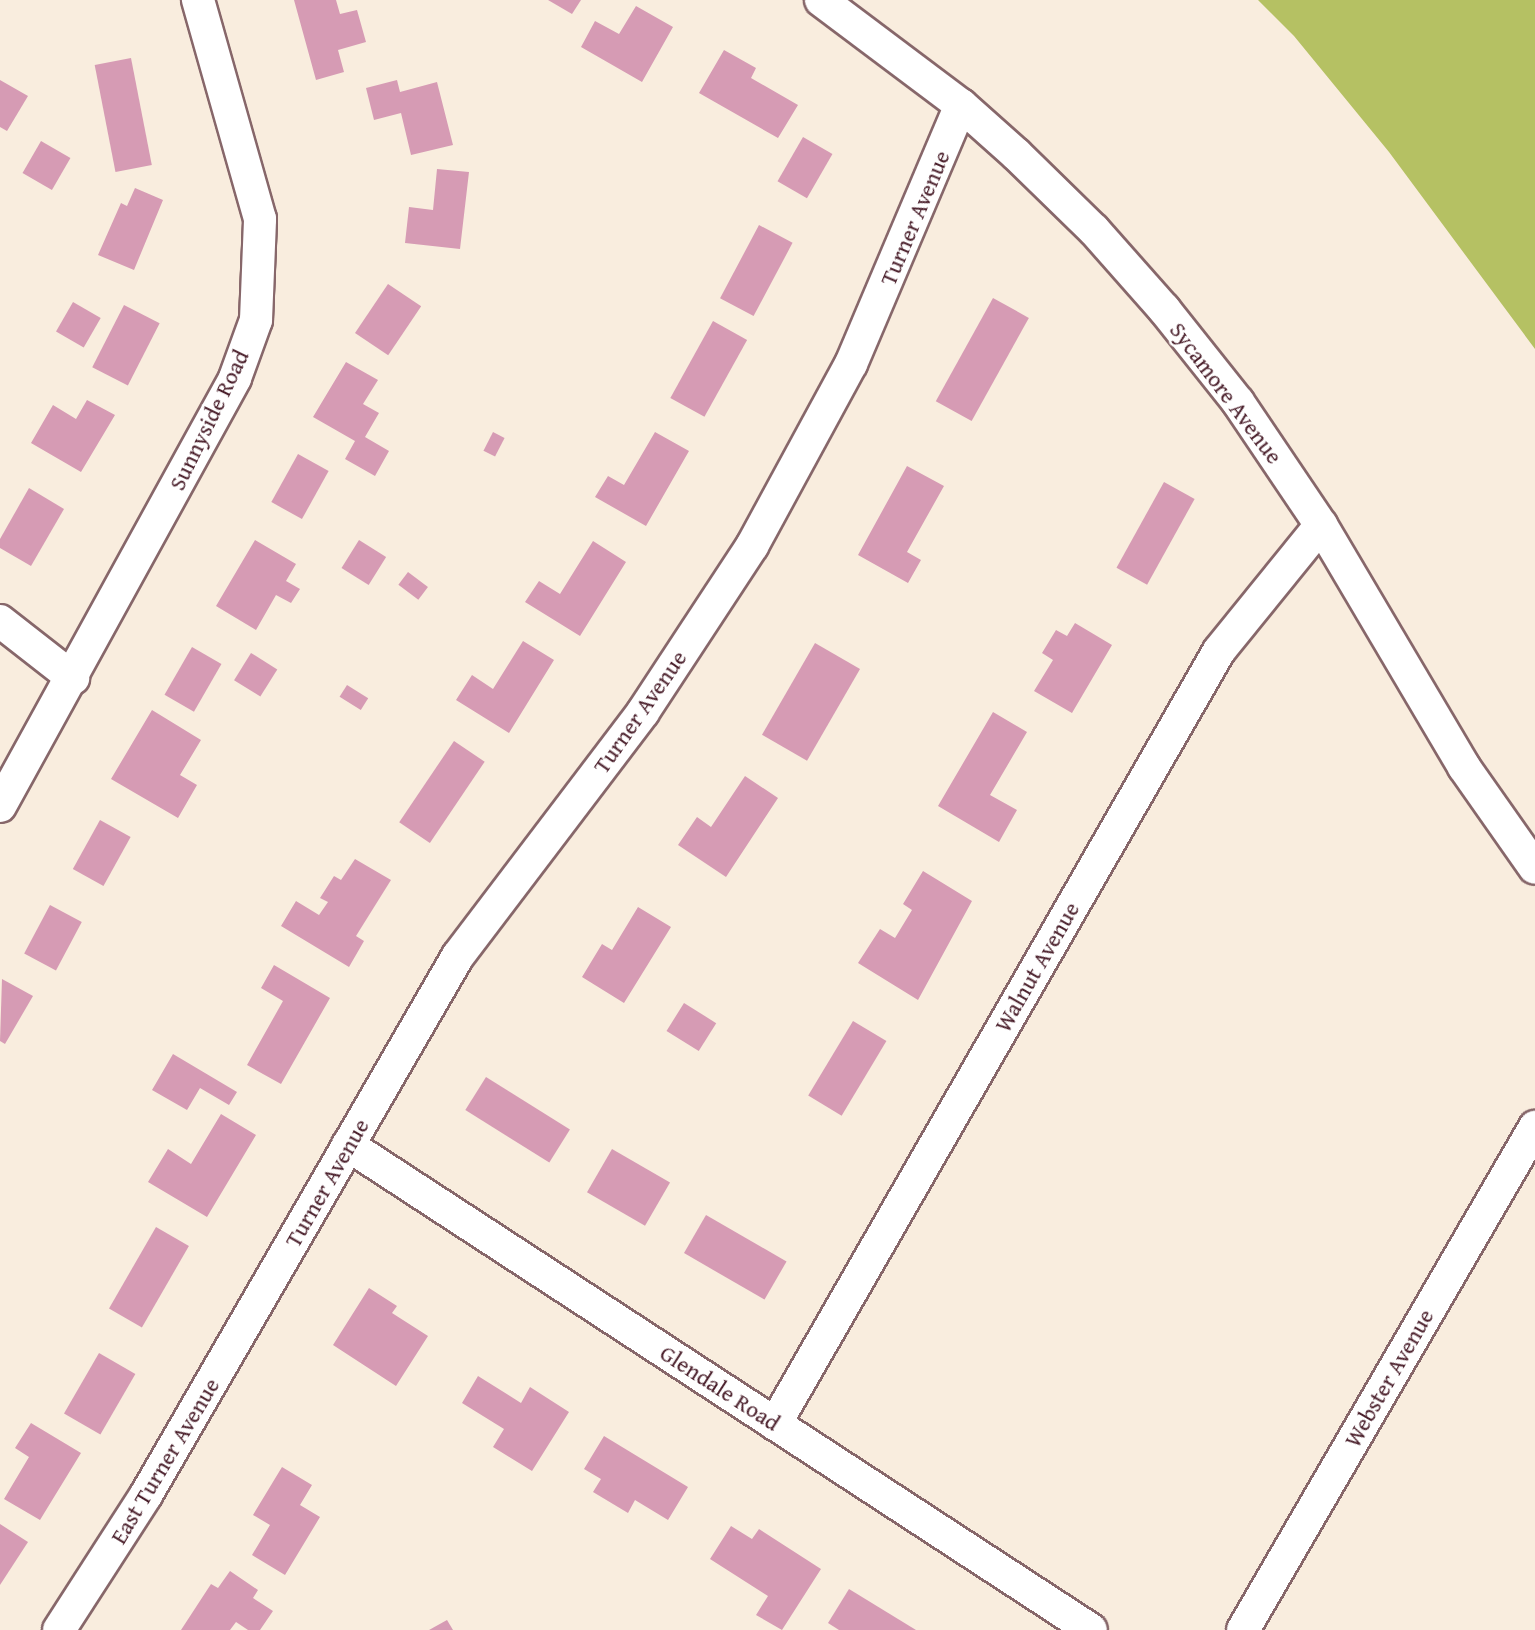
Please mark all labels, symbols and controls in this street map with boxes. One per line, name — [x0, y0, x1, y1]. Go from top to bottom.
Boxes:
street label: Turner Avenue — [874, 146, 956, 290]
street label: Sycamore Avenue — [1164, 317, 1288, 469]
street label: Sunnyside Road — [163, 345, 255, 495]
street label: Turner Avenue — [587, 645, 693, 779]
street label: Walnut Avenue — [989, 897, 1085, 1037]
street label: Turner Avenue — [279, 1114, 375, 1252]
street label: Webster Avenue — [1338, 1304, 1440, 1452]
street label: Glendale Road — [655, 1339, 785, 1437]
street label: East Turner Avenue — [105, 1373, 225, 1549]

